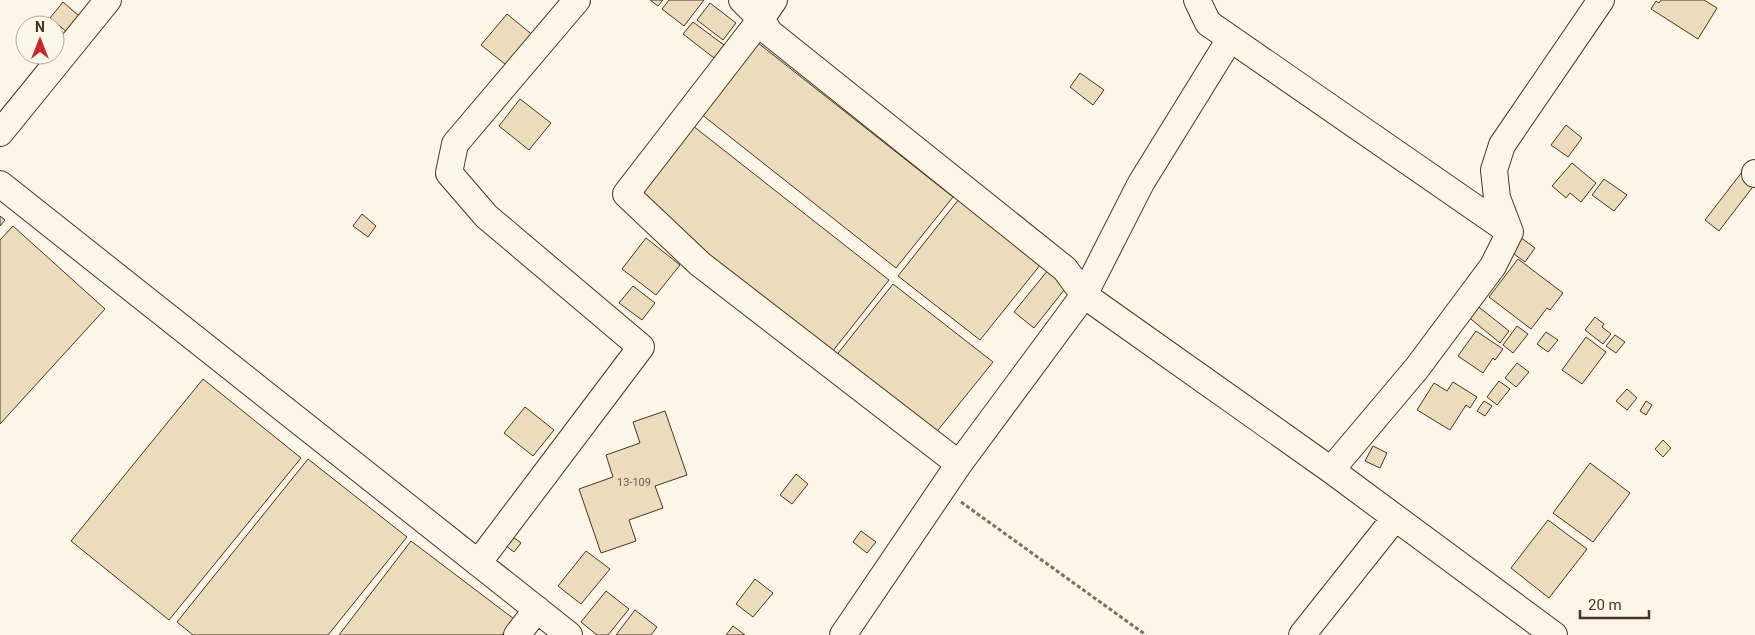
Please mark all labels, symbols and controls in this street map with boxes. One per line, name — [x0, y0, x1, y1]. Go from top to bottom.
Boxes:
north arrow — [15, 15, 65, 65]
text: N — [35, 19, 45, 35]
house number: 13-109 — [617, 476, 651, 489]
scale bar — [1580, 588, 1649, 620]
text: 20 m — [1588, 596, 1622, 614]

